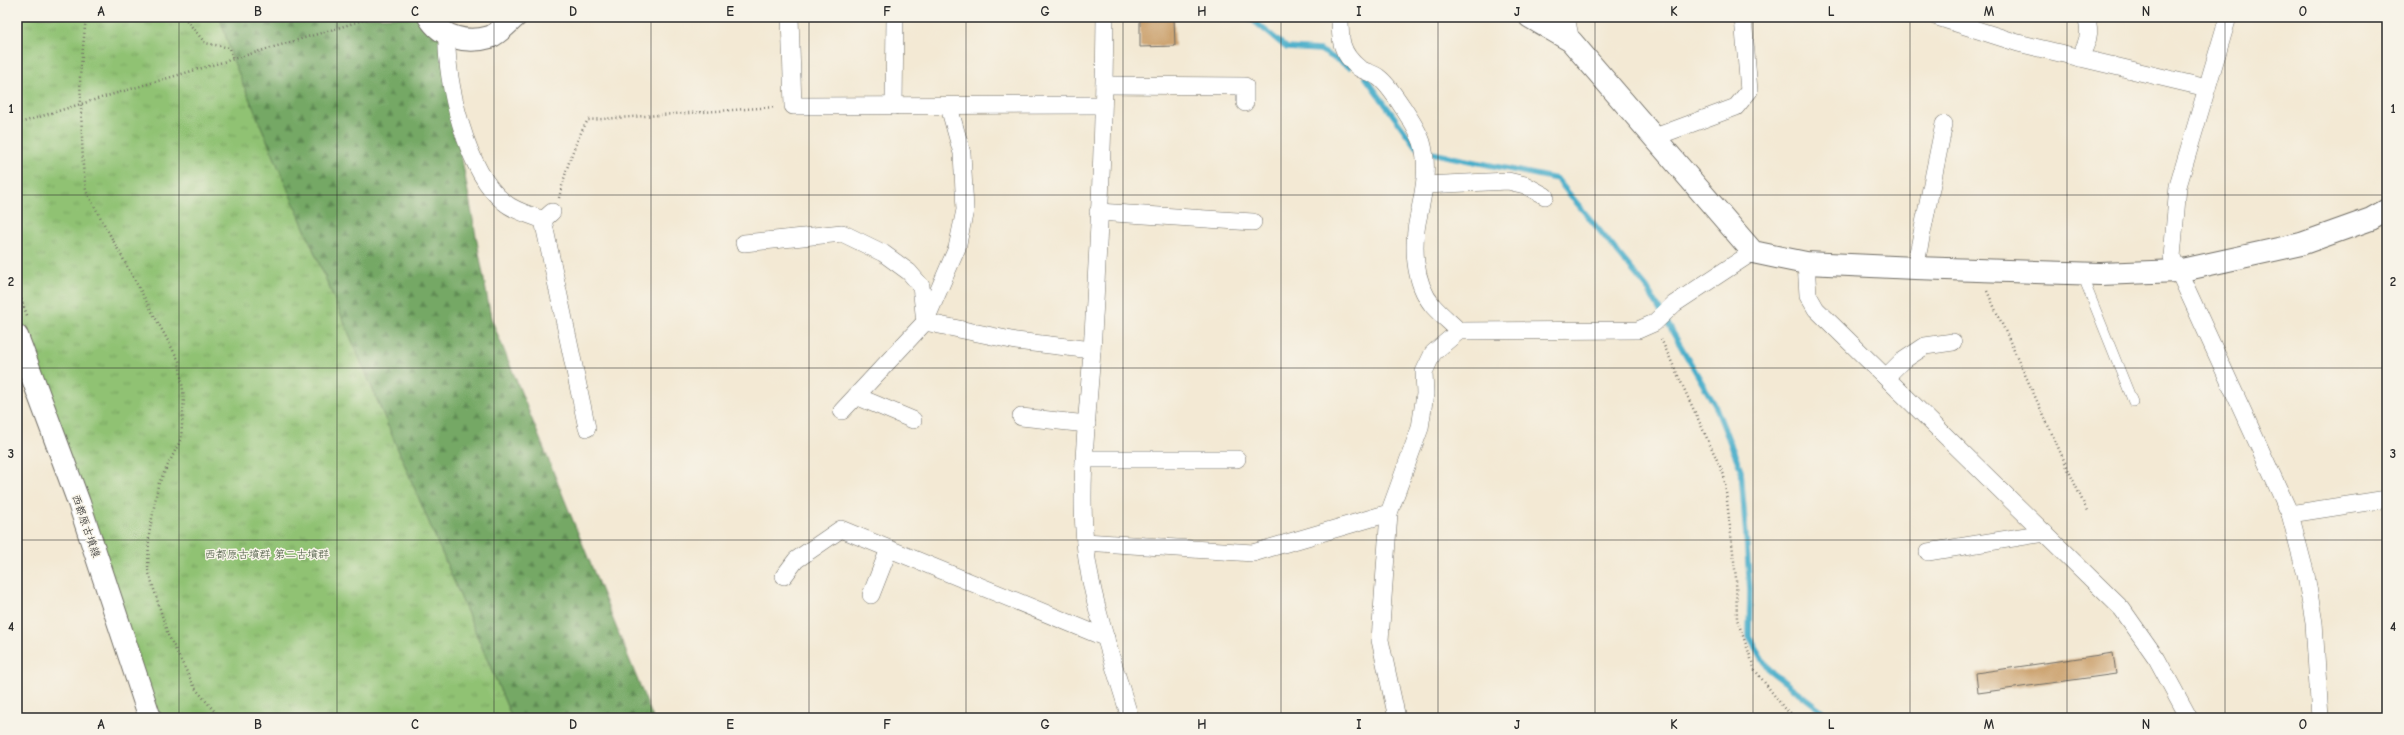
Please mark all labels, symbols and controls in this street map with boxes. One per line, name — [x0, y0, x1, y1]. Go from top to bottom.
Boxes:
text: A — [97, 4, 105, 19]
text: B — [254, 4, 262, 19]
text: C — [411, 4, 419, 19]
text: D — [569, 4, 577, 19]
text: E — [726, 4, 734, 19]
text: F — [883, 4, 891, 19]
text: G — [1040, 4, 1050, 19]
text: H — [1197, 4, 1207, 19]
text: I — [1356, 4, 1362, 19]
text: J — [1514, 4, 1520, 19]
text: K — [1670, 4, 1678, 19]
text: L — [1828, 4, 1835, 19]
text: M — [1984, 4, 1995, 19]
text: N — [2142, 4, 2150, 19]
text: O — [2299, 4, 2307, 19]
text: 1 — [8, 101, 14, 116]
text: 1 — [2390, 101, 2396, 116]
text: 2 — [8, 274, 14, 289]
text: 2 — [2390, 274, 2396, 289]
text: 3 — [8, 446, 14, 461]
text: 3 — [2390, 446, 2396, 461]
street label: 西都原古墳線 — [69, 493, 103, 559]
park label: 西都原古墳群 第二古墳群 — [205, 548, 329, 561]
text: 4 — [8, 619, 14, 634]
text: 4 — [2390, 619, 2396, 634]
text: A — [97, 717, 105, 732]
text: B — [254, 717, 262, 732]
text: C — [411, 717, 419, 732]
text: D — [569, 717, 577, 732]
text: E — [726, 717, 734, 732]
text: F — [883, 717, 891, 732]
text: G — [1040, 717, 1050, 732]
text: H — [1197, 717, 1207, 732]
text: I — [1356, 717, 1362, 732]
text: J — [1514, 717, 1520, 732]
text: K — [1670, 717, 1678, 732]
text: L — [1828, 717, 1835, 732]
text: M — [1984, 717, 1995, 732]
text: N — [2142, 717, 2150, 732]
text: O — [2299, 717, 2307, 732]

